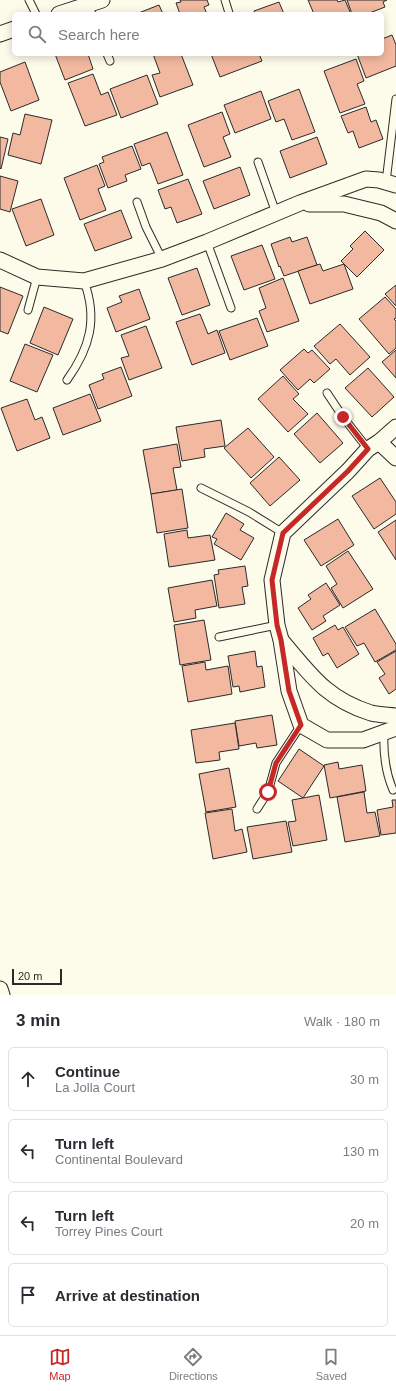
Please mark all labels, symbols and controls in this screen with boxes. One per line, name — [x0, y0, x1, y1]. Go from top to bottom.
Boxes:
search box — [12, 12, 384, 56]
icon: search — [26, 23, 48, 45]
text: Search here — [58, 26, 140, 43]
route end — [334, 408, 352, 426]
route start — [259, 783, 277, 801]
scale bar — [12, 967, 62, 986]
text: 20 m — [18, 970, 42, 982]
text: 3 min — [16, 1011, 60, 1030]
text: Walk · 180 m — [304, 1014, 380, 1029]
text: Continue — [55, 1063, 120, 1080]
icon: ahead — [17, 1068, 39, 1090]
text: 30 m — [350, 1072, 379, 1087]
text: La Jolla Court — [55, 1080, 135, 1095]
text: Turn left — [55, 1135, 114, 1152]
icon: left — [17, 1140, 39, 1162]
text: 130 m — [343, 1144, 379, 1159]
text: Continental Boulevard — [55, 1152, 183, 1167]
text: Turn left — [55, 1207, 114, 1224]
icon: left — [17, 1212, 39, 1234]
text: 20 m — [350, 1216, 379, 1231]
text: Torrey Pines Court — [55, 1224, 163, 1239]
icon: arrive — [17, 1284, 39, 1306]
text: Arrive at destination — [55, 1287, 200, 1304]
tab: Map — [49, 1346, 71, 1382]
tab: Directions — [169, 1346, 218, 1382]
tab: Saved — [316, 1346, 347, 1382]

